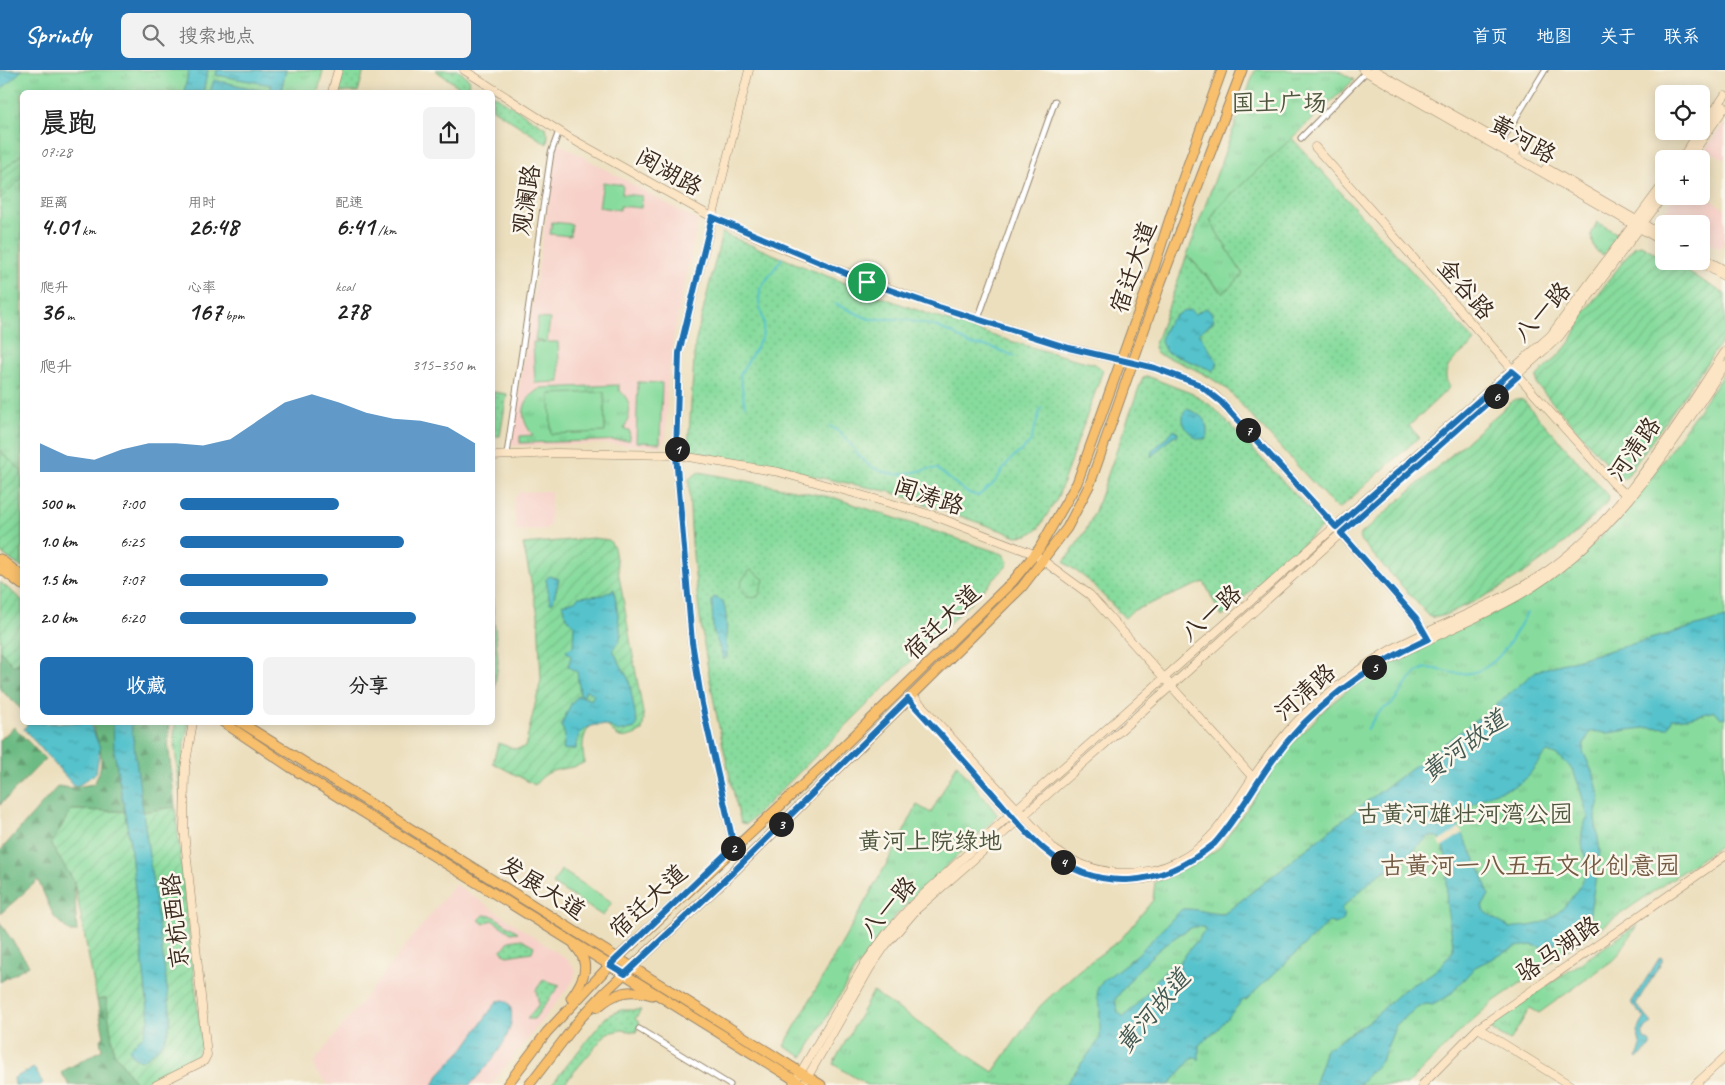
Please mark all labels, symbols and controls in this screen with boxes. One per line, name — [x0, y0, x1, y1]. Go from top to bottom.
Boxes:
search box — [121, 13, 471, 58]
text: Sprintly — [25, 20, 91, 50]
icon: search — [139, 21, 167, 49]
text: 搜索地点 — [179, 24, 255, 48]
text: 首页 — [1472, 25, 1508, 47]
text: 地图 — [1536, 25, 1572, 47]
text: 关于 — [1600, 25, 1636, 47]
text: 联系 — [1664, 25, 1700, 47]
map controls — [1655, 85, 1710, 270]
button: locate — [1655, 85, 1710, 140]
park label: 国土广场 — [1231, 88, 1327, 118]
text: 晨跑 — [40, 105, 96, 140]
button: share — [423, 107, 475, 159]
street label: 黄河路 — [1484, 108, 1562, 170]
street label: 阅湖路 — [630, 141, 708, 203]
text: 07:28 — [40, 142, 72, 162]
button: + — [1655, 150, 1710, 205]
street label: 观澜路 — [506, 162, 546, 238]
text: 距离 — [40, 194, 68, 211]
text: 用时 — [188, 194, 216, 211]
text: 配速 — [335, 194, 363, 211]
text: 4.01 — [40, 211, 79, 243]
text: 26:48 — [188, 211, 238, 243]
text: 6:41 — [335, 211, 375, 243]
button: − — [1655, 215, 1710, 270]
street label: 宿迁大道 — [1103, 217, 1163, 317]
text: km — [79, 222, 96, 239]
text: /km — [375, 222, 396, 239]
street label: 金谷路 — [1431, 252, 1501, 326]
pin — [846, 261, 888, 303]
icon: arrive — [853, 268, 881, 296]
street label: 八一路 — [1507, 275, 1577, 349]
text: kcal — [335, 278, 354, 295]
text: 爬升 — [40, 279, 68, 296]
text: 心率 — [188, 279, 216, 296]
text: 278 — [335, 295, 369, 327]
text: 36 — [40, 296, 63, 328]
text: 167 — [188, 296, 222, 328]
text: m — [63, 307, 74, 324]
text: bpm — [222, 307, 244, 324]
text: 315–350 m — [412, 355, 475, 375]
text: 爬升 — [40, 357, 72, 377]
pin: 6 — [1484, 384, 1508, 408]
text: 6 — [1493, 388, 1500, 405]
street label: 河清路 — [1601, 411, 1667, 487]
pin: 7 — [1236, 418, 1260, 442]
text: 7 — [1245, 422, 1252, 439]
pin: 1 — [664, 436, 690, 462]
text: 1 — [674, 441, 681, 458]
street label: 闻涛路 — [890, 471, 968, 521]
text: 500 m — [40, 494, 74, 514]
text: 7:00 — [120, 494, 145, 514]
text: 1.0 km — [40, 532, 77, 552]
text: 6:25 — [120, 532, 145, 552]
text: 1.5 km — [40, 570, 77, 590]
text: 7:07 — [120, 570, 145, 590]
street label: 宿迁大道 — [897, 578, 987, 666]
street label: 八一路 — [1174, 578, 1248, 648]
text: 2.0 km — [40, 608, 77, 628]
text: 6:20 — [120, 608, 145, 628]
pin: 5 — [1362, 654, 1386, 680]
button: 收藏 — [40, 657, 253, 715]
button: 分享 — [263, 657, 475, 715]
street label: 河清路 — [1268, 657, 1342, 727]
text: 5 — [1371, 659, 1378, 676]
water label: 黄河故道 — [1414, 702, 1515, 789]
park label: 古黄河雄壮河湾公园 — [1357, 799, 1573, 829]
pin: 3 — [768, 812, 794, 836]
text: 3 — [778, 816, 785, 833]
park label: 黄河上院绿地 — [858, 826, 1002, 856]
pin: 2 — [720, 836, 746, 860]
text: 2 — [730, 840, 737, 857]
street label: 发展大道 — [494, 850, 592, 926]
pin: 4 — [1050, 850, 1076, 874]
district label: 古黄河一八五五文化创意园 — [1380, 850, 1680, 882]
text: 4 — [1060, 854, 1067, 871]
street label: 宿迁大道 — [603, 857, 693, 945]
street label: 八一路 — [853, 870, 923, 944]
street label: 京杭西路 — [155, 872, 195, 970]
street label: 骆马湖路 — [1510, 909, 1606, 989]
water label: 黄河故道 — [1109, 961, 1199, 1060]

